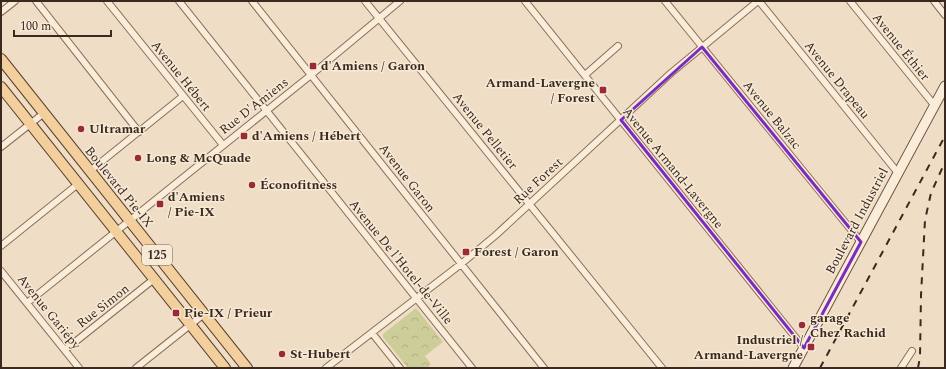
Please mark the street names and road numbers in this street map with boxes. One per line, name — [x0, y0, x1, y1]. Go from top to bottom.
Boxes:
street label: Avenue Éthier — [867, 9, 935, 85]
street label: Avenue Hébert — [146, 36, 216, 116]
street label: Avenue Drapeau — [799, 37, 875, 123]
street label: Rue D'Amiens — [215, 73, 293, 139]
street label: Avenue Balzac — [738, 76, 806, 154]
street label: Avenue Pelletier — [447, 88, 523, 174]
street label: Avenue Armand-Lavergne — [618, 103, 728, 233]
street label: Avenue Garon — [374, 139, 440, 217]
street label: Boulevard Pie-IX — [80, 142, 158, 232]
street label: Rue Forest — [509, 152, 568, 209]
street label: Boulevard Industriel — [820, 164, 894, 278]
street label: Avenue De l'Hotel-de-Ville — [344, 195, 458, 329]
road number: 125 — [142, 245, 172, 265]
street label: Avenue Gariépy — [12, 270, 86, 354]
street label: Rue Simon — [72, 279, 134, 333]

